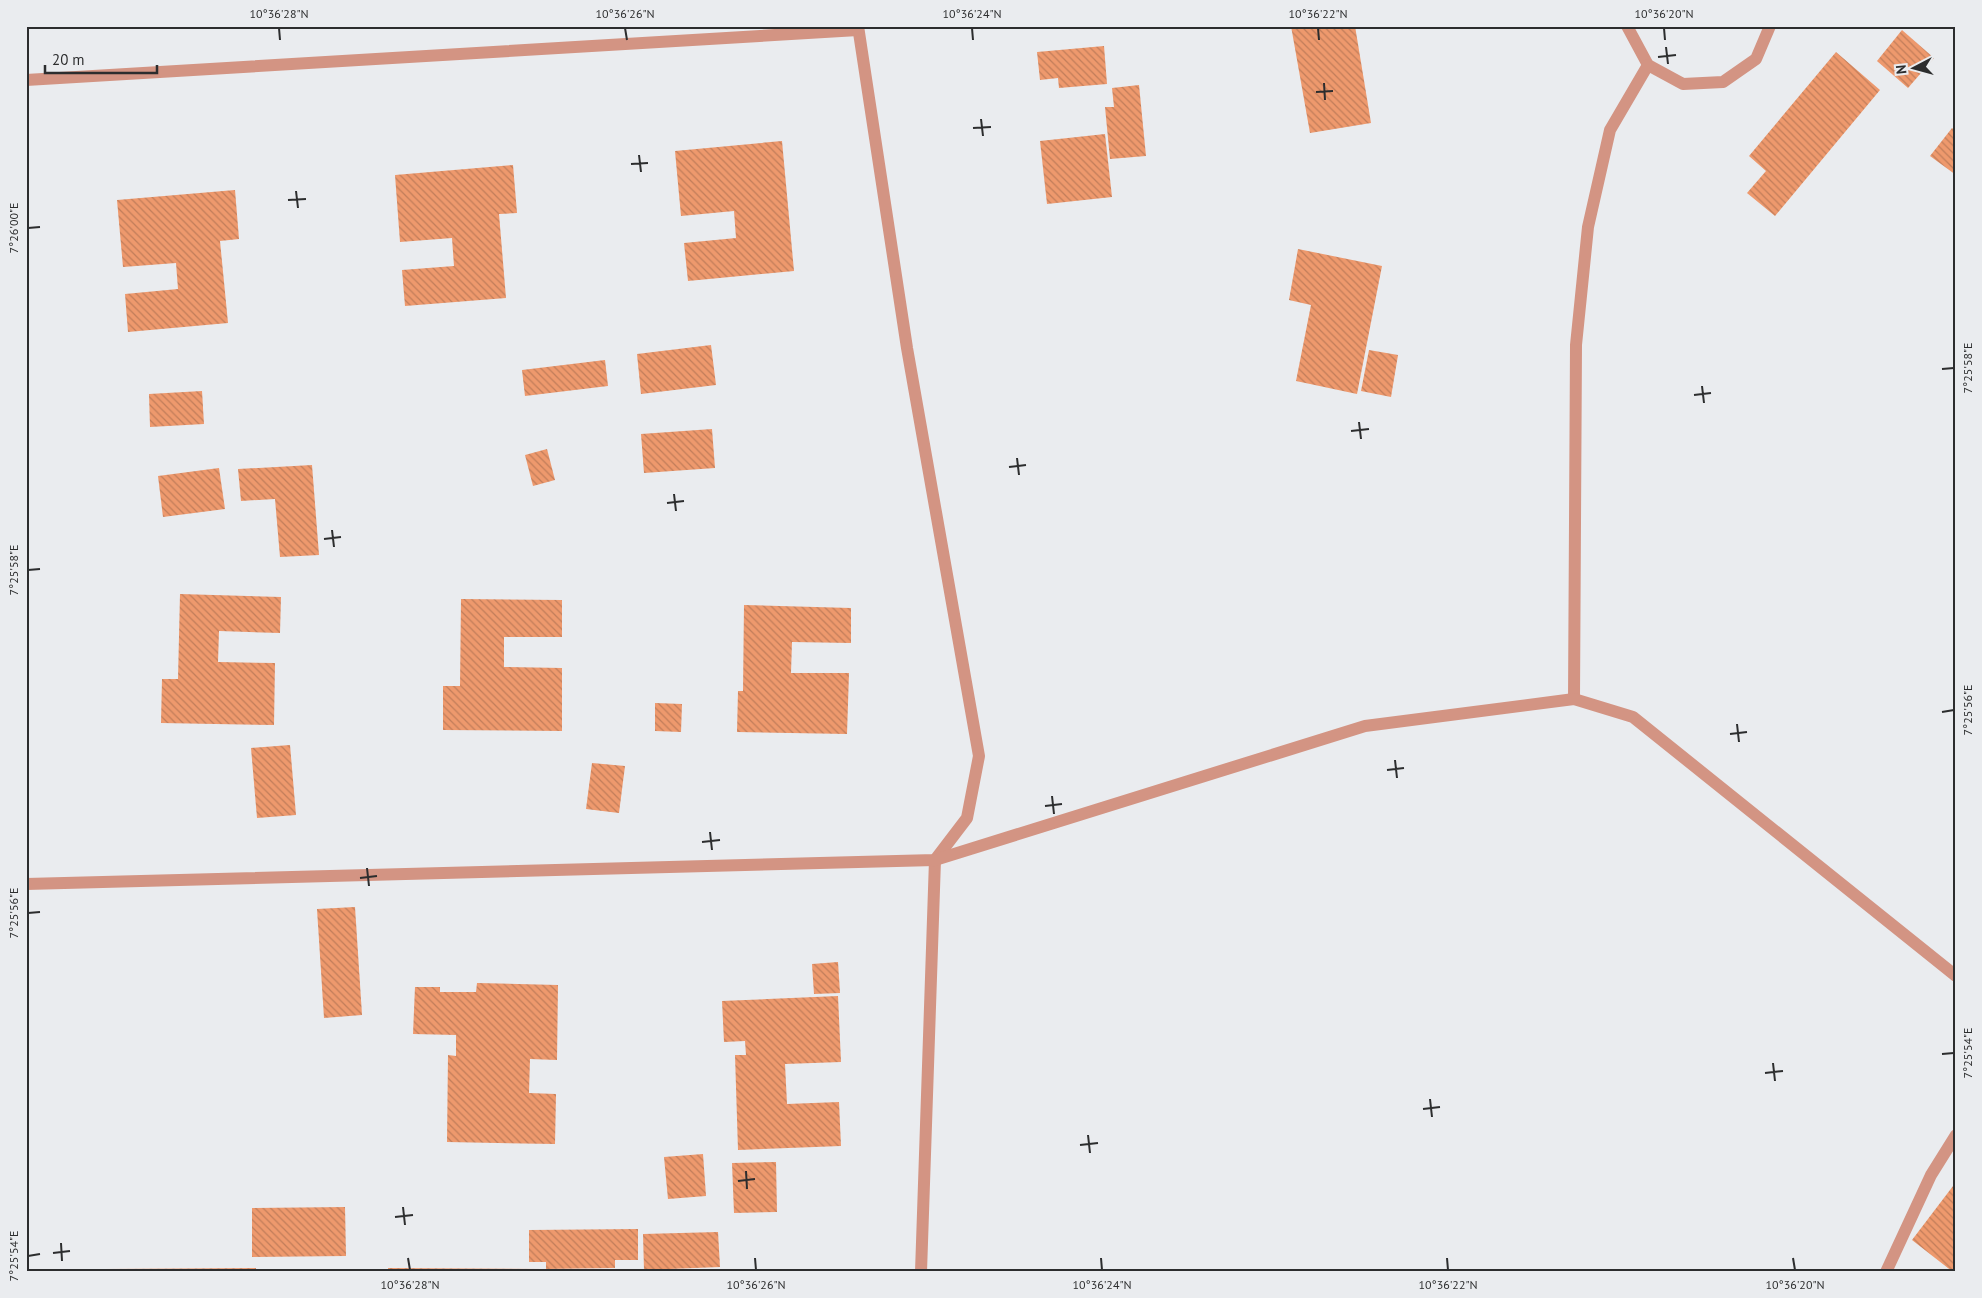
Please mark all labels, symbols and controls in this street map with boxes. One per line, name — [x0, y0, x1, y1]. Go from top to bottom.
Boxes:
text: 10°36'28"N — [249, 6, 309, 21]
text: 10°36'26"N — [595, 6, 655, 21]
text: 10°36'24"N — [942, 6, 1002, 21]
text: 10°36'22"N — [1288, 6, 1348, 21]
text: 10°36'20"N — [1634, 6, 1694, 21]
scale bar — [45, 42, 158, 74]
north arrow — [1890, 42, 1940, 92]
text: 20 m — [52, 50, 85, 69]
text: N — [1892, 64, 1911, 75]
text: 7°26'00"E — [6, 203, 21, 253]
text: 7°25'58"E — [1960, 343, 1975, 393]
text: 7°25'58"E — [6, 545, 21, 595]
text: 7°25'56"E — [1960, 685, 1975, 735]
text: 7°25'56"E — [6, 888, 21, 938]
text: 7°25'54"E — [1960, 1028, 1975, 1078]
text: 7°25'54"E — [6, 1231, 21, 1281]
text: 10°36'28"N — [380, 1277, 440, 1292]
text: 10°36'26"N — [726, 1277, 786, 1292]
text: 10°36'24"N — [1072, 1277, 1132, 1292]
text: 10°36'22"N — [1418, 1277, 1478, 1292]
text: 10°36'20"N — [1765, 1277, 1825, 1292]

